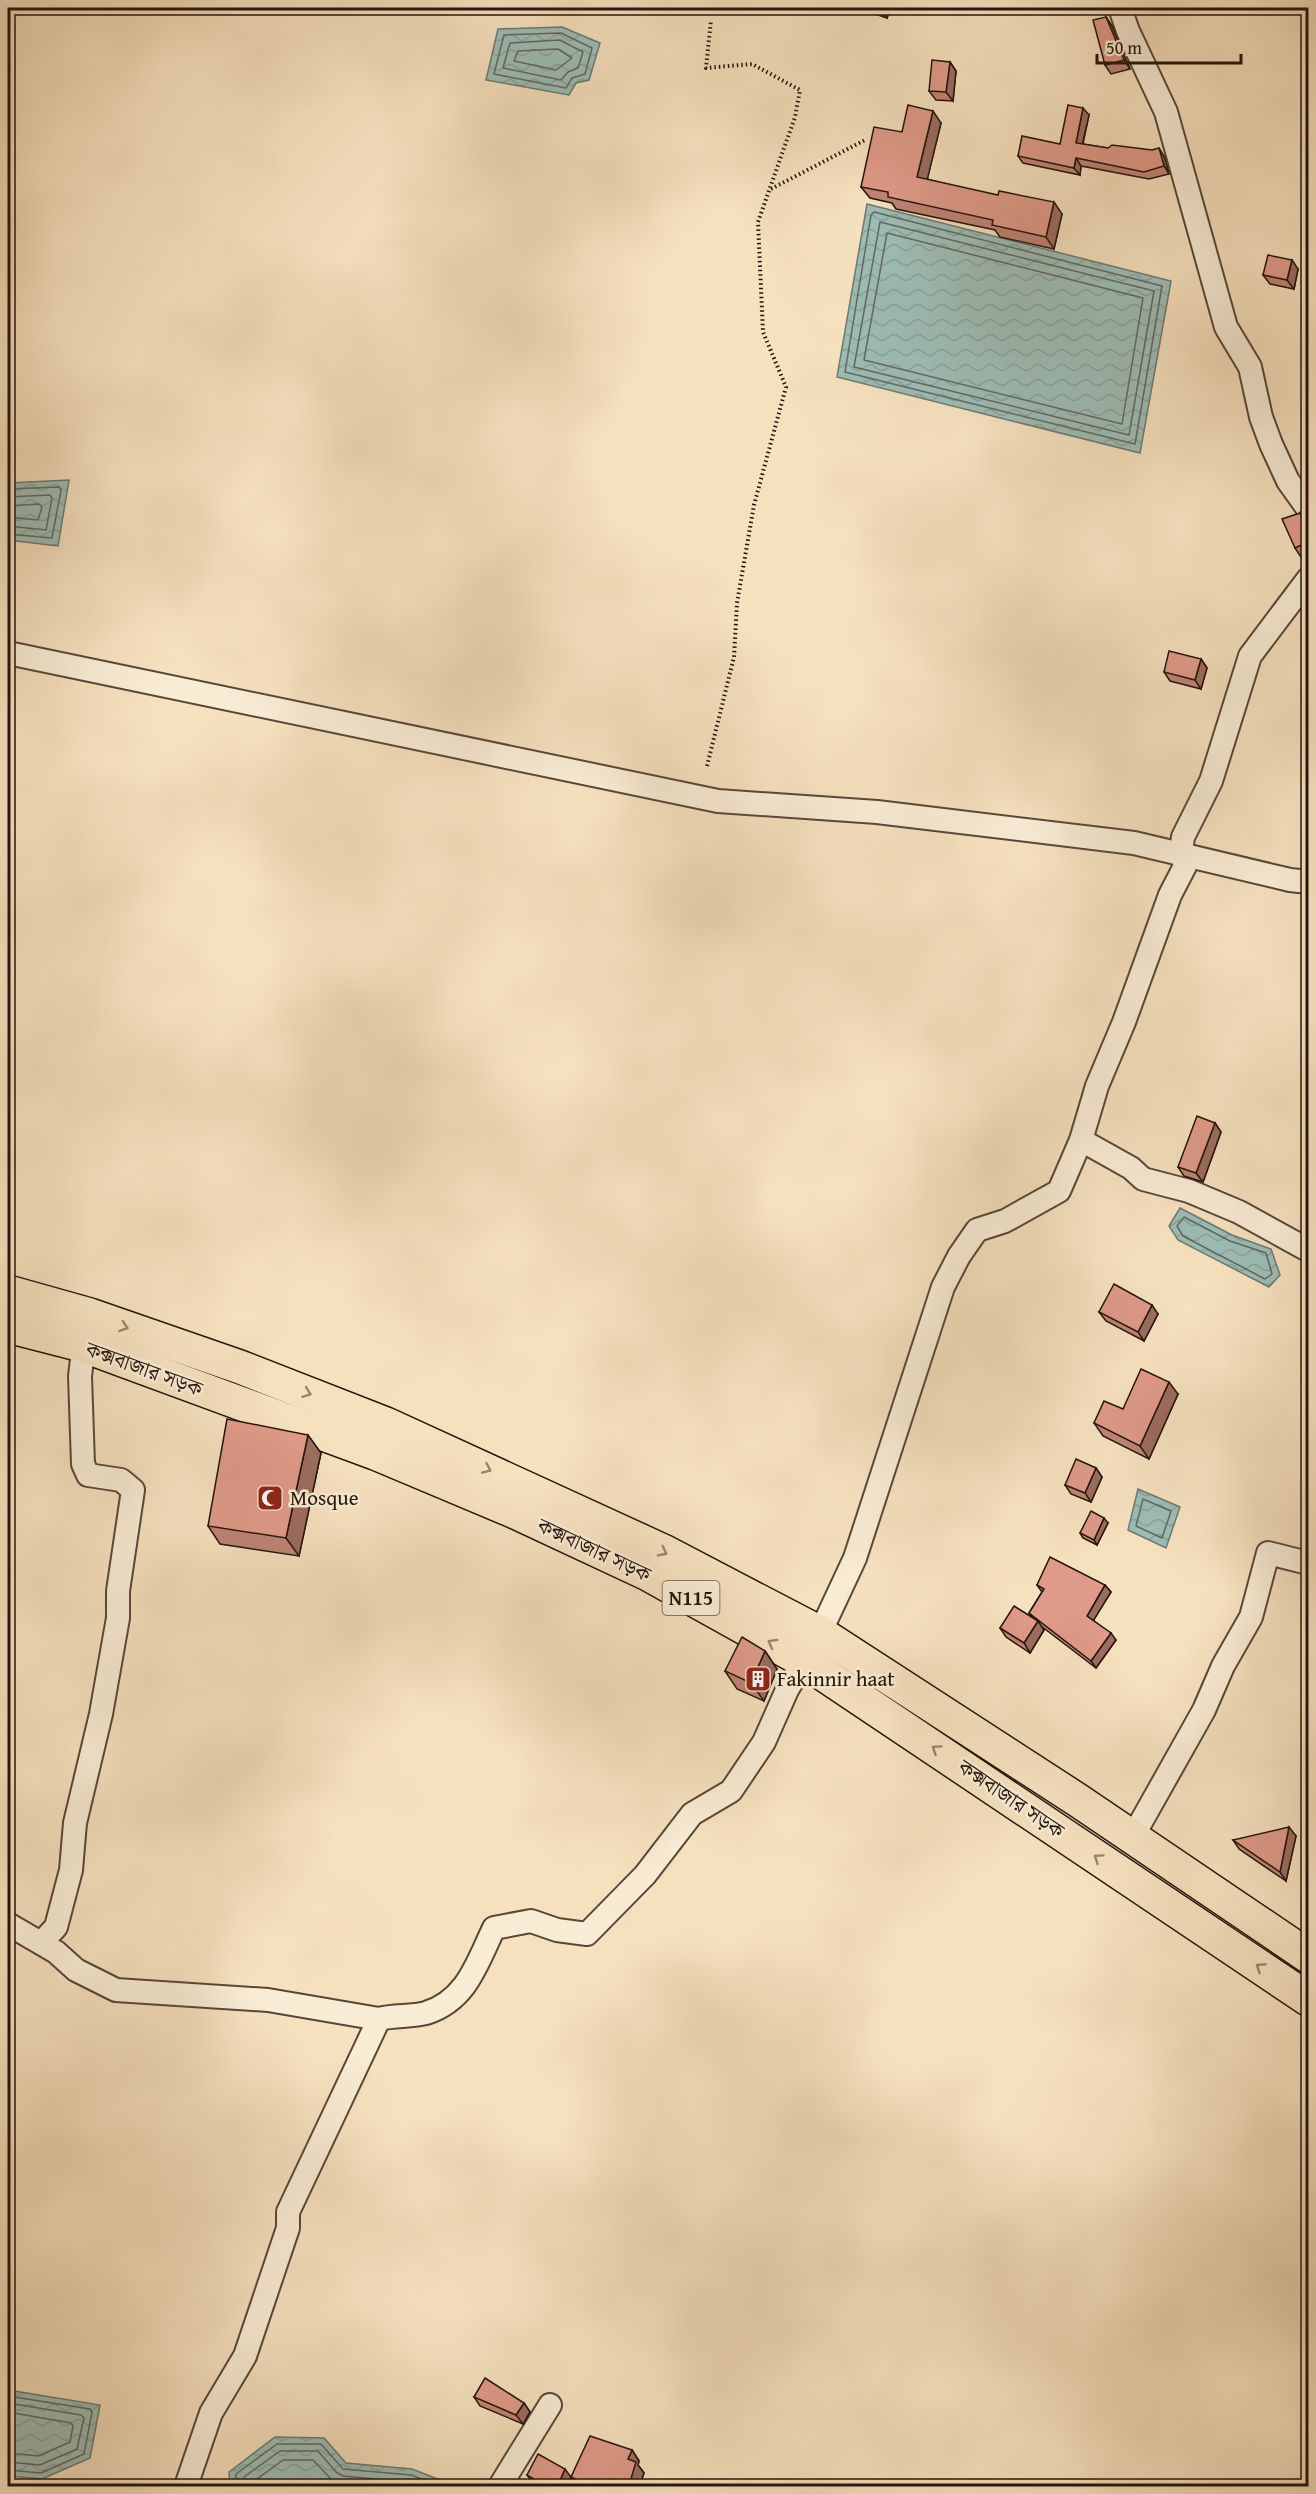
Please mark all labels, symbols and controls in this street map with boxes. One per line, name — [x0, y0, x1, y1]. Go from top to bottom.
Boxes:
scale bar — [1097, 27, 1241, 65]
text: 50 m — [1106, 34, 1142, 61]
one-way arrow — [118, 1319, 129, 1332]
street label: কক্সবাজার সড়ক — [80, 1333, 208, 1404]
one-way arrow — [301, 1386, 312, 1398]
one-way arrow — [480, 1461, 491, 1473]
place label: Mosque — [290, 1482, 359, 1513]
mosque icon: Mosque — [255, 1483, 285, 1513]
street label: কক্সবাজার সড়ক — [531, 1509, 657, 1590]
one-way arrow — [657, 1545, 668, 1556]
road number: N115 — [662, 1581, 720, 1615]
one-way arrow — [768, 1639, 779, 1651]
place label: Fakinnir haat — [777, 1663, 895, 1694]
building icon: Fakinnir haat — [743, 1664, 773, 1694]
one-way arrow — [932, 1745, 942, 1757]
street label: কক্সবাজার সড়ক — [951, 1751, 1072, 1846]
one-way arrow — [1094, 1854, 1105, 1865]
one-way arrow — [1256, 1963, 1267, 1974]

